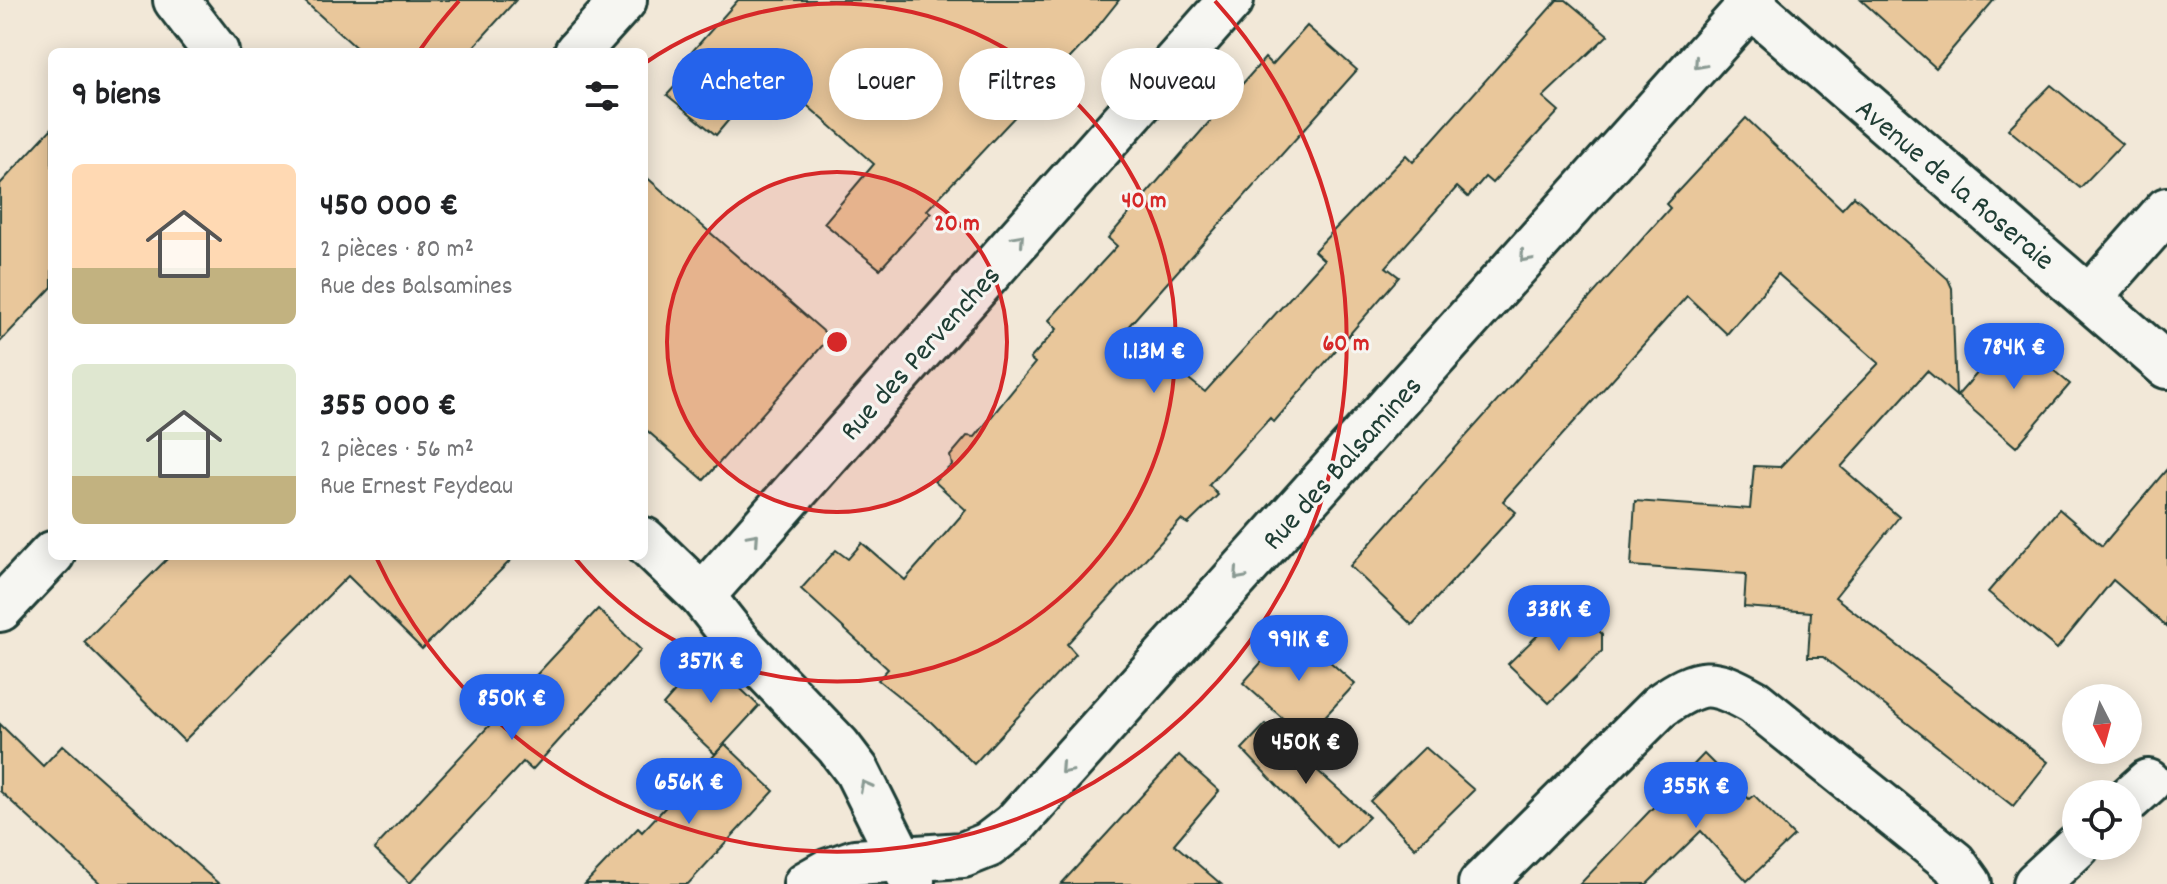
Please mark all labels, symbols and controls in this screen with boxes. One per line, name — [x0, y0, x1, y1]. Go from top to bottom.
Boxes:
chip: Acheter — [672, 48, 813, 120]
chip: Louer — [829, 48, 943, 120]
chip: Filtres — [959, 48, 1085, 120]
chip: Nouveau — [1101, 48, 1244, 120]
one-way arrow — [1694, 54, 1709, 69]
text: 9 biens — [72, 72, 161, 121]
icon: filters — [580, 74, 624, 118]
street label: Avenue de la Roseraie — [1844, 90, 2062, 283]
text: 450 000 € — [320, 183, 459, 232]
text: 40 m — [1121, 185, 1167, 219]
icon: home — [136, 196, 232, 292]
text: 20 m — [934, 208, 980, 242]
text: 2 pièces · 80 m² — [320, 232, 474, 269]
one-way arrow — [1010, 233, 1024, 248]
one-way arrow — [1520, 248, 1534, 262]
street label: Rue des Pervenches — [832, 258, 1013, 452]
text: Rue des Balsamines — [320, 269, 513, 306]
pin: 784K € — [1949, 323, 2079, 391]
pin: 1.13M € — [1080, 327, 1228, 395]
centre of rings — [823, 328, 851, 356]
text: 60 m — [1323, 328, 1369, 362]
text: 784K € — [1982, 330, 2046, 367]
text: 1.13M € — [1123, 334, 1185, 371]
street label: Rue des Balsamines — [1254, 368, 1435, 562]
text: 355 000 € — [320, 383, 457, 432]
icon: home — [136, 396, 232, 492]
text: 2 pièces · 56 m² — [320, 432, 474, 469]
text: Rue Ernest Feydeau — [320, 469, 513, 506]
one-way arrow — [744, 532, 759, 547]
one-way arrow — [1234, 566, 1249, 581]
pin: 338K € — [1494, 585, 1624, 653]
text: 338K € — [1526, 592, 1592, 629]
pin: 991K € — [1234, 615, 1364, 683]
text: 991K € — [1268, 622, 1330, 659]
pin: 357K € — [646, 637, 776, 705]
text: 357K € — [678, 644, 744, 681]
pin: 850K € — [447, 674, 577, 742]
text: 850K € — [477, 681, 547, 718]
north arrow — [2062, 684, 2142, 764]
map controls — [2062, 684, 2142, 860]
pin: 450K € — [1241, 718, 1371, 786]
text: 450K € — [1271, 725, 1341, 762]
pin: 656K € — [624, 758, 754, 826]
one-way arrow — [1060, 759, 1075, 774]
pin: 355K € — [1631, 762, 1761, 830]
text: 656K € — [654, 765, 724, 802]
text: 355K € — [1662, 769, 1730, 806]
one-way arrow — [860, 780, 875, 795]
button: locate — [2062, 780, 2142, 860]

